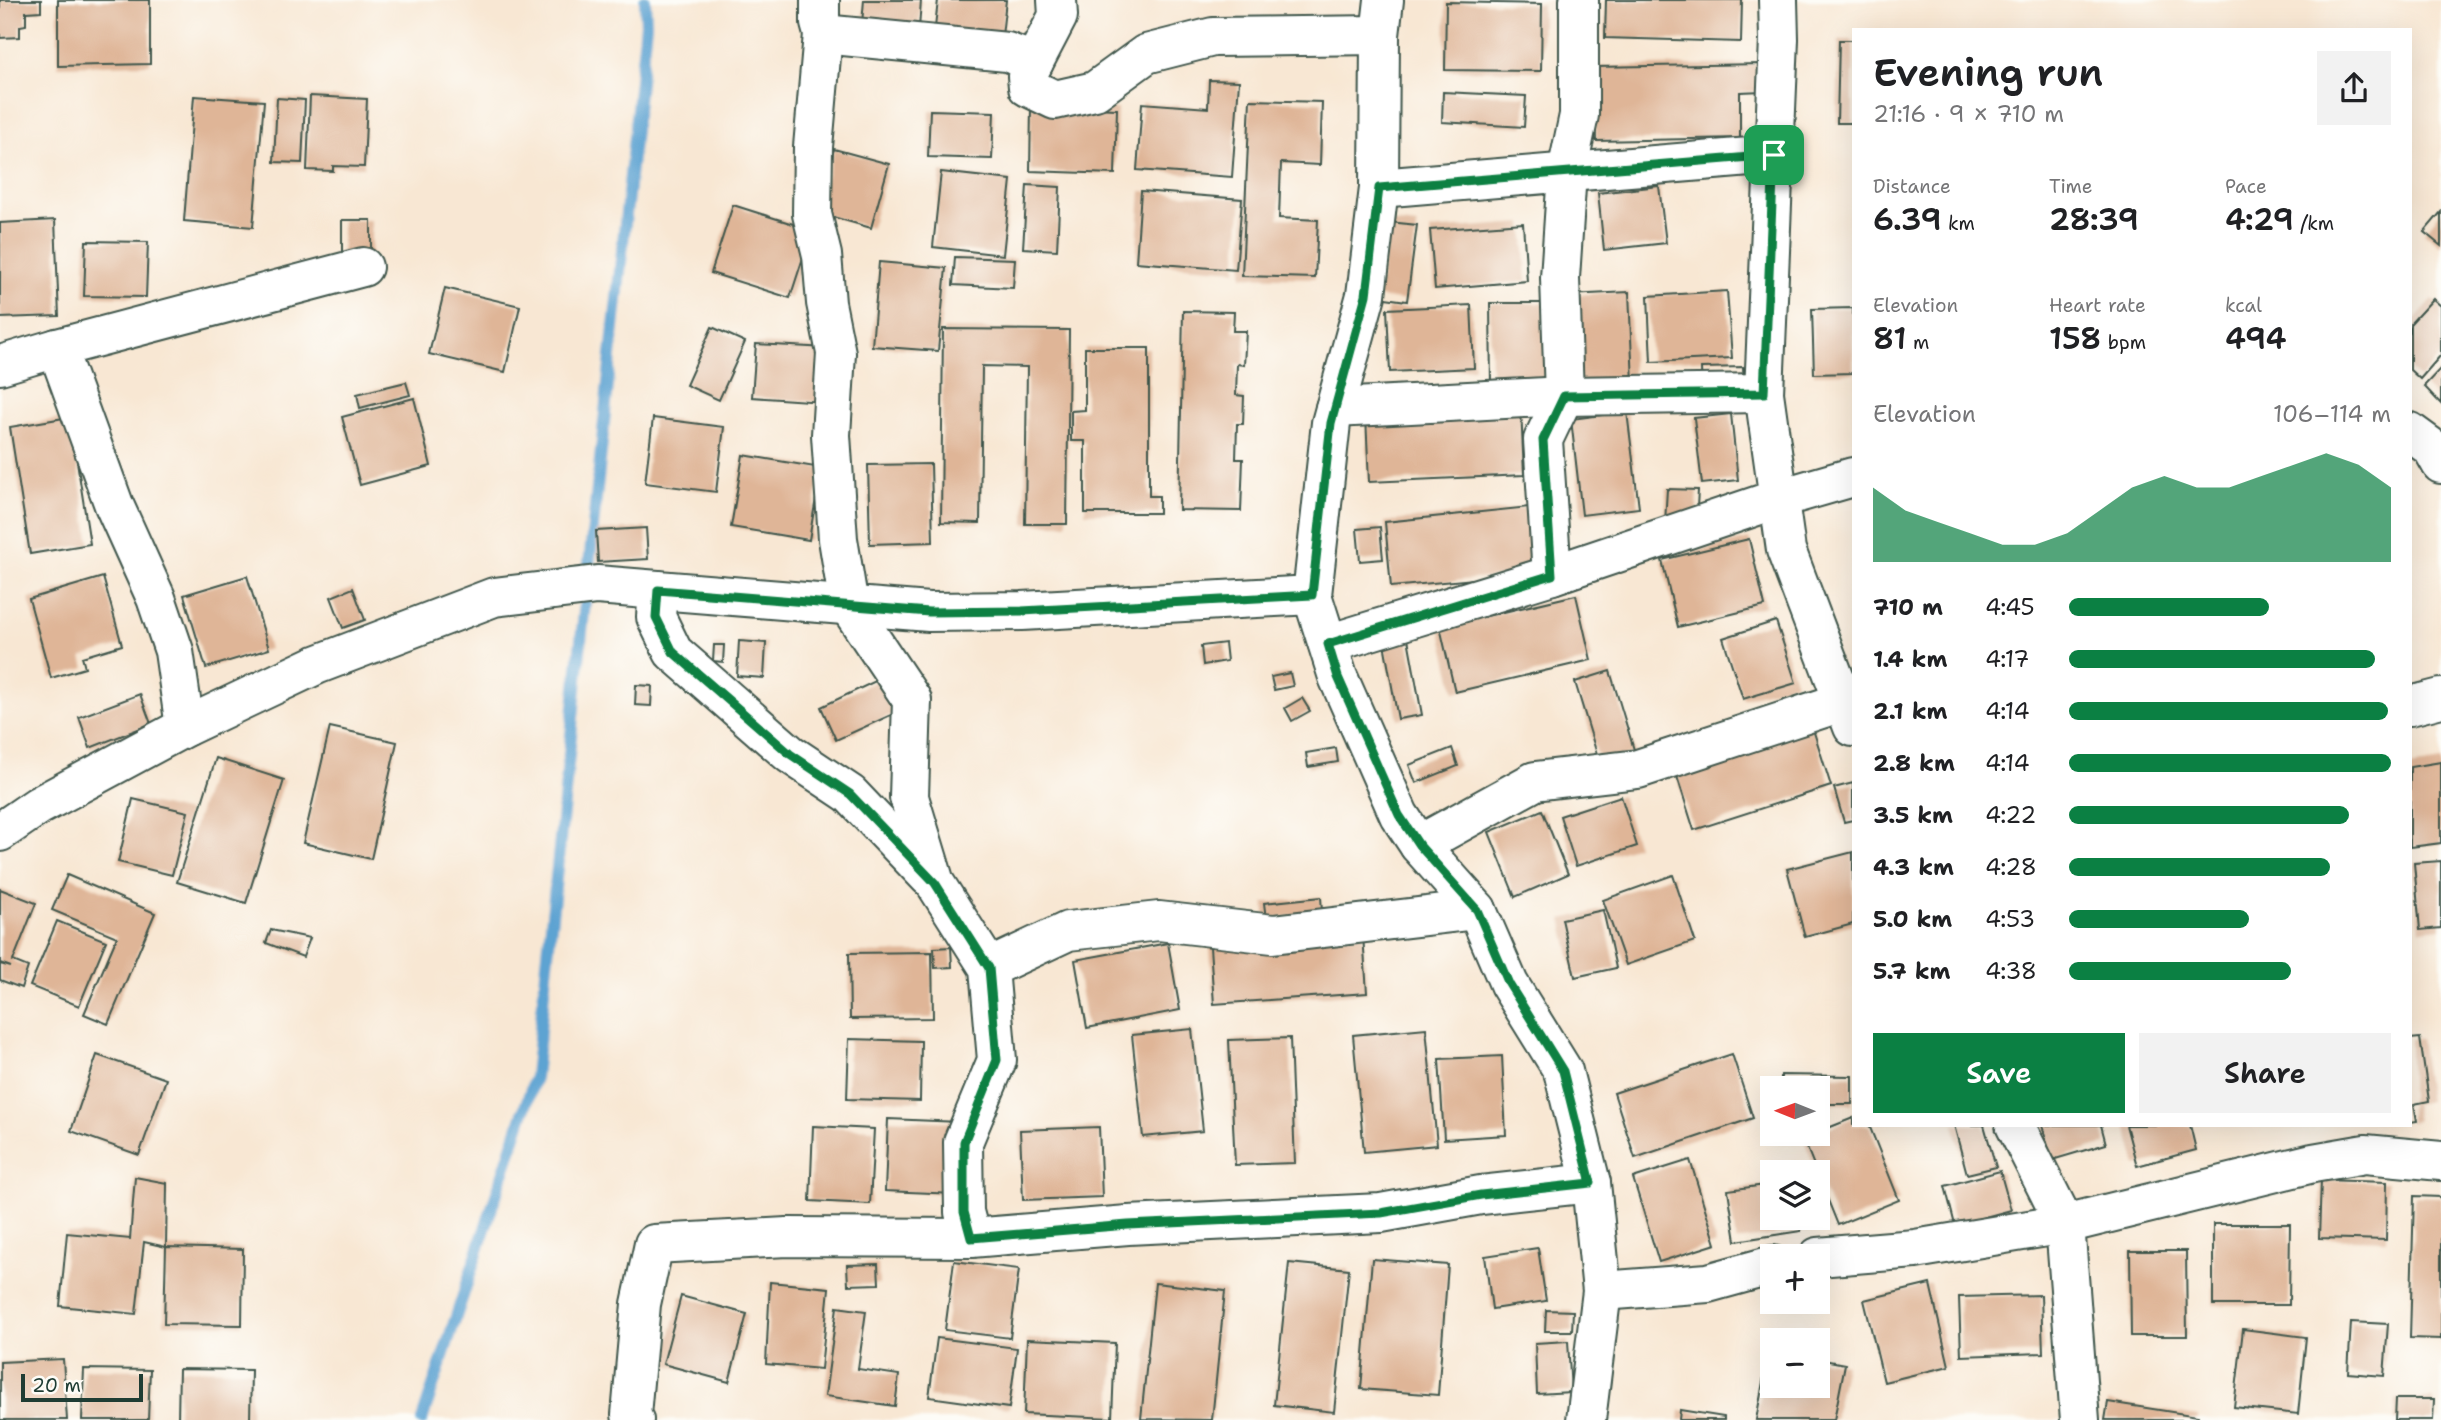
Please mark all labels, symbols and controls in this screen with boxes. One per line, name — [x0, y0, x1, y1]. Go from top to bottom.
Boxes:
text: Evening run — [1873, 47, 2103, 98]
button: share — [2317, 51, 2391, 125]
text: 21:16 · 9 × 710 m — [1873, 99, 2064, 129]
pin — [1744, 125, 1804, 185]
icon: arrive — [1755, 136, 1793, 174]
text: Distance — [1873, 174, 1951, 199]
text: Time — [2049, 174, 2093, 199]
text: Pace — [2225, 174, 2267, 199]
text: 6.39 — [1873, 199, 1942, 240]
text: 28:39 — [2049, 199, 2139, 240]
text: 4:29 — [2225, 199, 2294, 240]
text: km — [1942, 211, 1975, 236]
text: /km — [2294, 211, 2334, 236]
text: Elevation — [1873, 293, 1958, 318]
text: Heart rate — [2049, 293, 2146, 318]
text: kcal — [2225, 293, 2262, 318]
text: 81 — [1873, 318, 1906, 359]
text: 158 — [2049, 318, 2101, 359]
text: 494 — [2225, 318, 2286, 359]
text: m — [1906, 330, 1929, 355]
text: bpm — [2101, 330, 2146, 355]
text: Elevation — [1873, 399, 1976, 429]
text: 106–114 m — [2273, 399, 2391, 429]
text: 710 m — [1873, 592, 1943, 622]
text: 4:45 — [1985, 592, 2035, 622]
text: 1.4 km — [1873, 644, 1947, 674]
text: 4:17 — [1985, 644, 2029, 674]
text: 2.1 km — [1873, 696, 1947, 726]
text: 4:14 — [1985, 696, 2030, 726]
text: 2.8 km — [1873, 748, 1955, 778]
text: 4:14 — [1985, 748, 2030, 778]
text: 3.5 km — [1873, 800, 1953, 830]
text: 4:22 — [1985, 800, 2036, 830]
text: 4.3 km — [1873, 852, 1954, 882]
text: 4:28 — [1985, 852, 2037, 882]
text: 5.0 km — [1873, 904, 1952, 934]
text: 4:53 — [1985, 904, 2035, 934]
text: 5.7 km — [1873, 956, 1950, 986]
text: 4:38 — [1985, 956, 2037, 986]
button: Save — [1873, 1033, 2125, 1113]
button: Share — [2139, 1033, 2391, 1113]
north arrow — [1760, 1076, 1830, 1146]
map controls — [1760, 1076, 1830, 1398]
button: layers — [1760, 1160, 1830, 1230]
button: + — [1760, 1244, 1830, 1314]
button: − — [1760, 1328, 1830, 1398]
scale bar — [21, 1371, 144, 1403]
text: 20 m — [32, 1373, 81, 1398]

